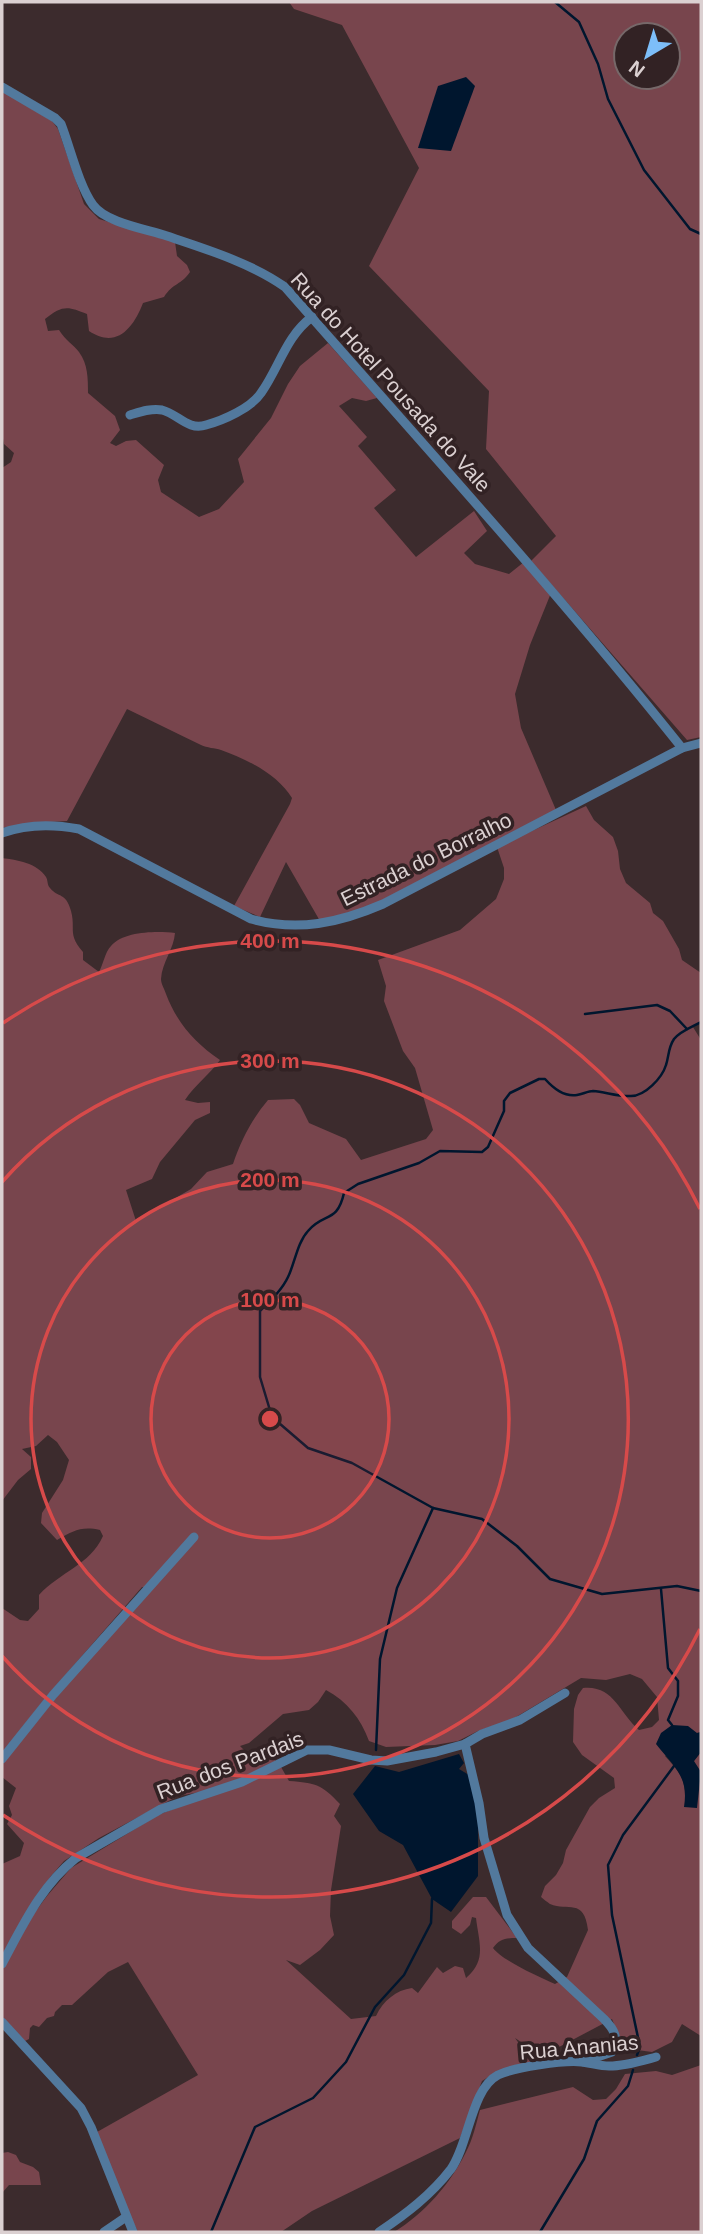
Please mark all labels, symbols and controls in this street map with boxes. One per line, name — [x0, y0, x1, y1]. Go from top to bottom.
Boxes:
north arrow — [612, 21, 682, 91]
text: N — [625, 57, 649, 82]
street label: Rua do Hotel Pousada do Vale — [286, 268, 496, 496]
street label: Estrada do Borralho — [337, 808, 515, 910]
text: 400 m — [240, 929, 300, 952]
text: 300 m — [240, 1049, 300, 1072]
text: 200 m — [240, 1168, 300, 1191]
text: 100 m — [240, 1288, 300, 1311]
centre of rings — [258, 1407, 282, 1431]
street label: Rua dos Pardais — [153, 1726, 307, 1804]
street label: Rua Ananias — [519, 2030, 639, 2064]

